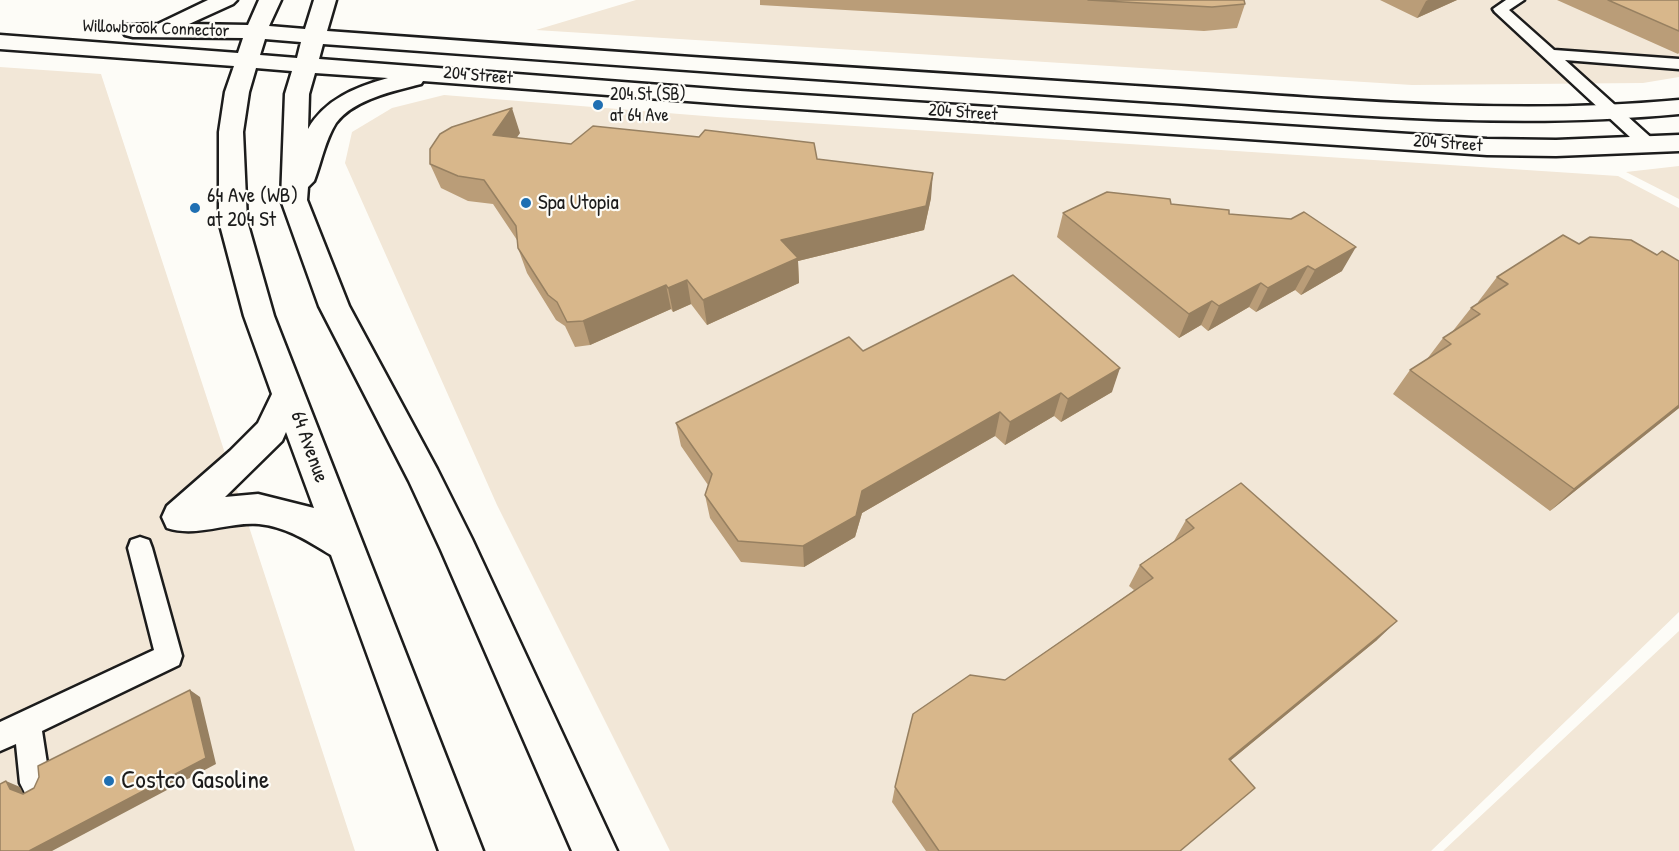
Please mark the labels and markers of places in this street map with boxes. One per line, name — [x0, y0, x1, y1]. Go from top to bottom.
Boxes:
place label: 204 St (SB) at 64 Ave — [610, 84, 686, 127]
marker: 204 St (SB) at 64 Ave — [591, 98, 605, 112]
place label: 64 Ave (WB) at 204 St — [207, 183, 298, 233]
place label: Spa Utopia — [538, 190, 619, 216]
marker: Spa Utopia — [519, 196, 533, 210]
marker: 64 Ave (WB) at 204 St — [188, 201, 202, 215]
place label: Costco Gasoline — [121, 765, 269, 797]
marker: Costco Gasoline — [102, 774, 116, 788]

